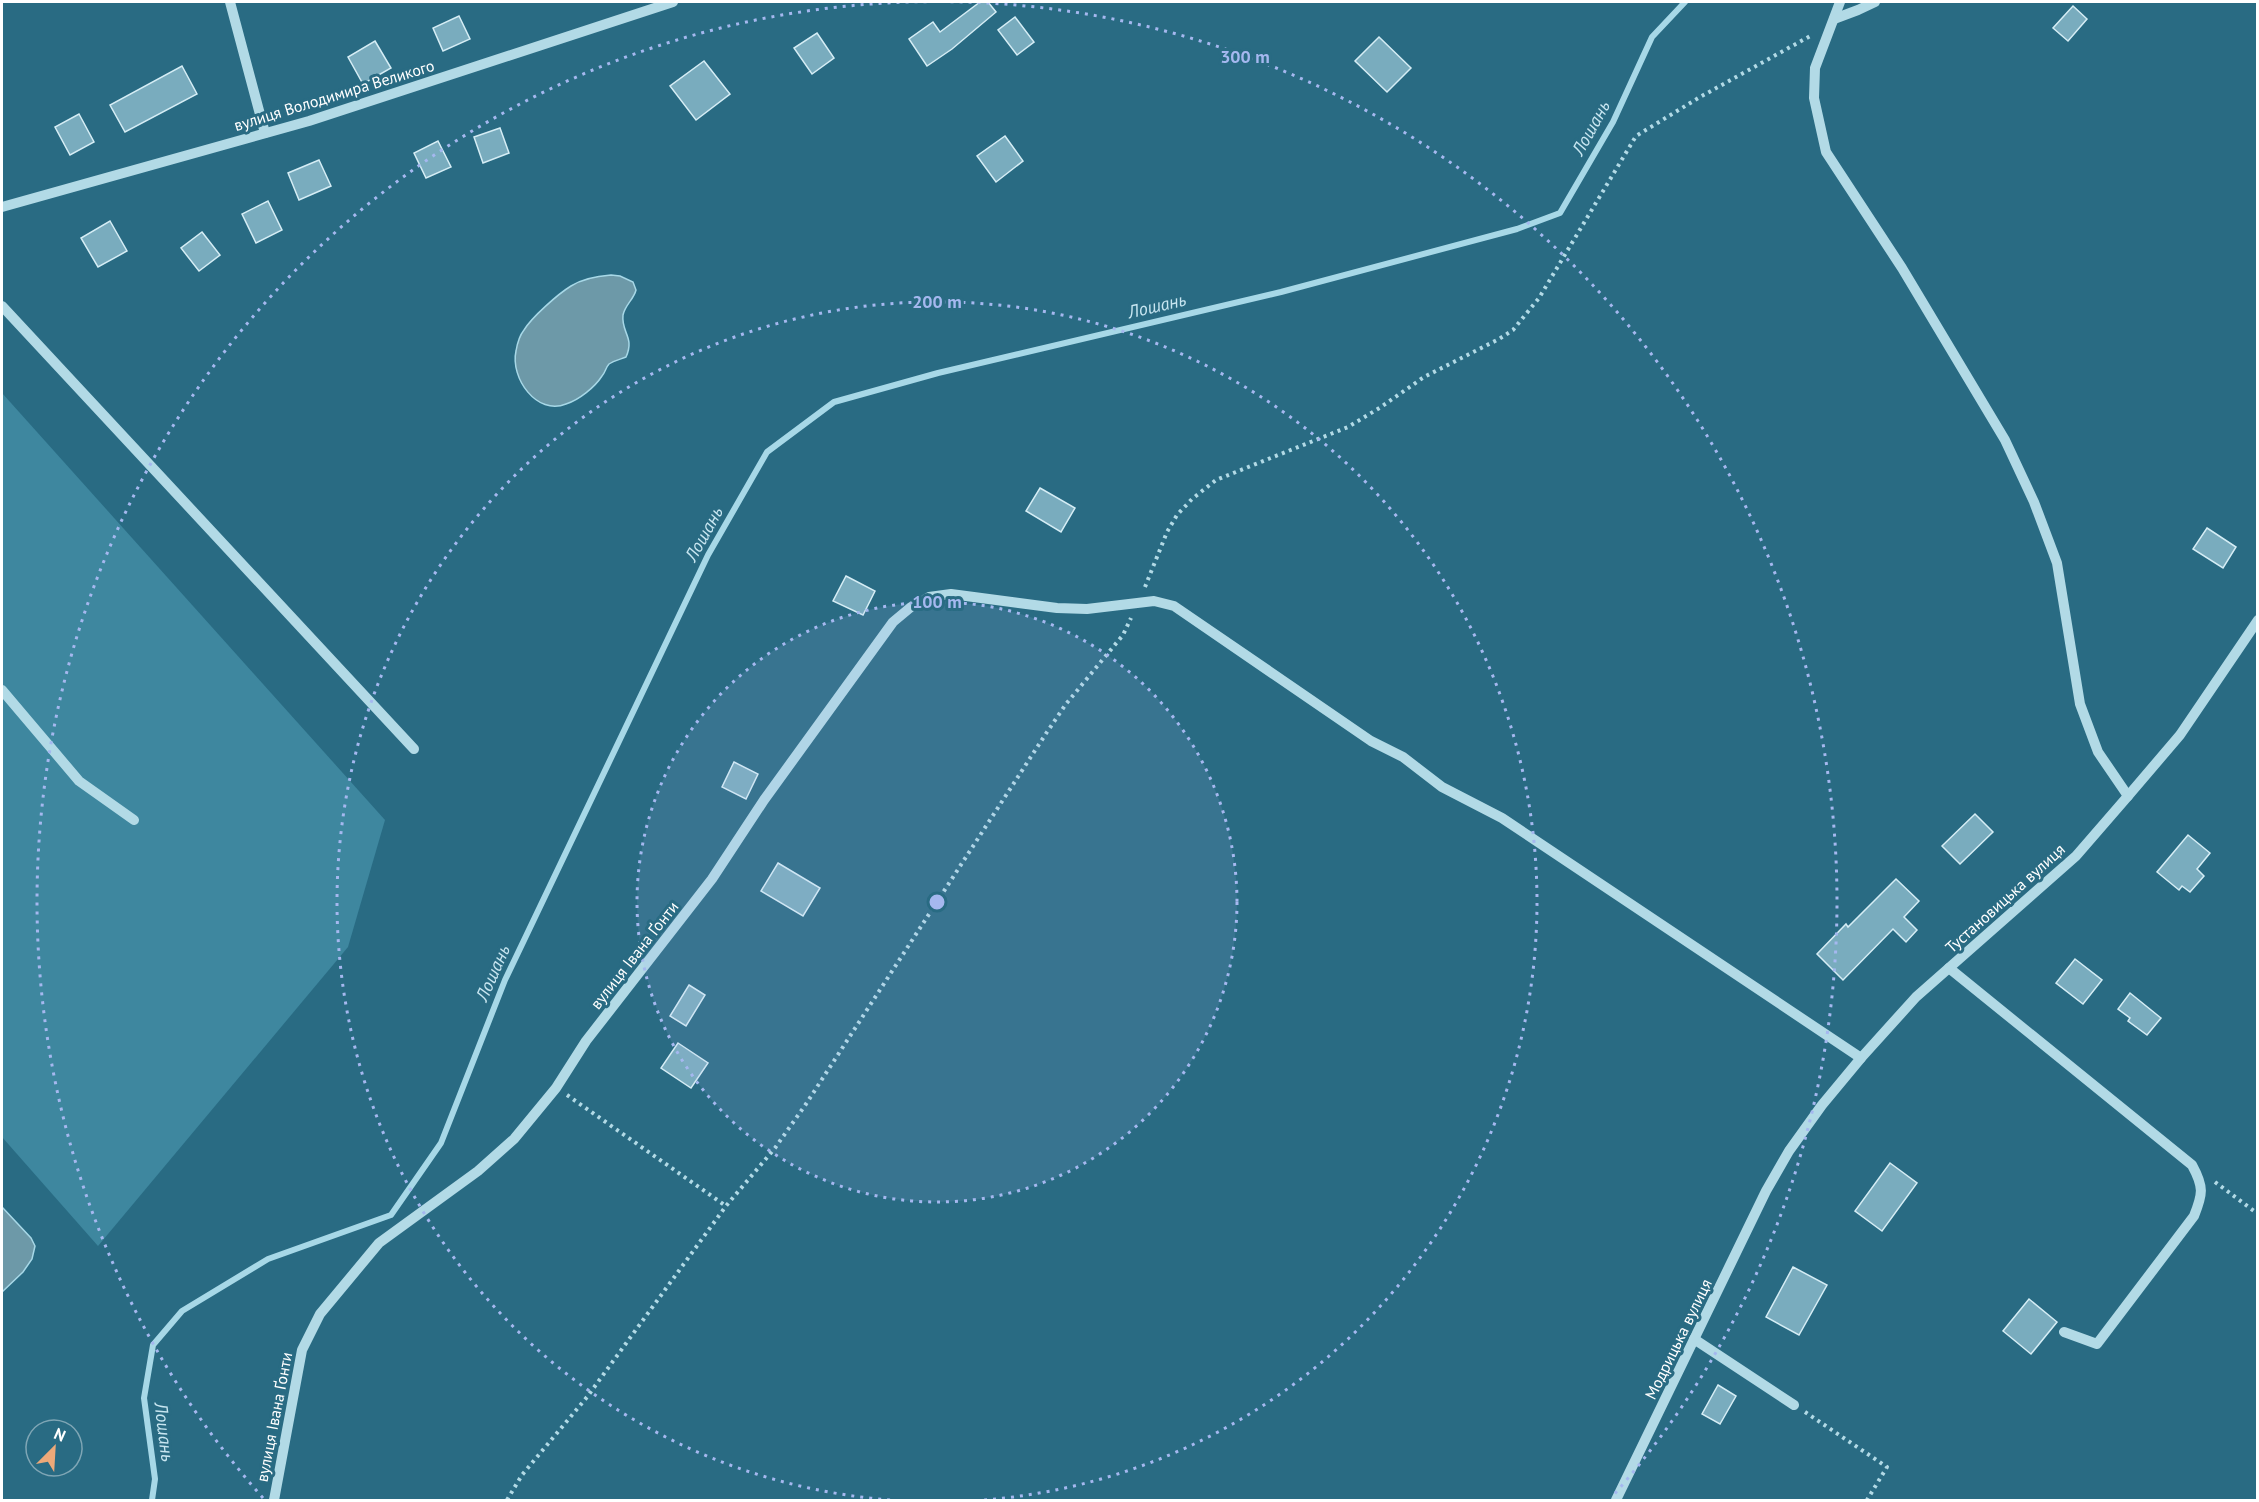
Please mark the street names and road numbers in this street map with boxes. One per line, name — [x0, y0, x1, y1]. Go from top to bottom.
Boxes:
street label: вулиця Володимира Великого — [231, 55, 437, 135]
street label: Тустановицька вулиця — [1941, 839, 2069, 957]
street label: вулиця Івана Ґонти — [586, 897, 682, 1013]
street label: Модрицька вулиця — [1640, 1275, 1716, 1403]
street label: вулиця Івана Ґонти — [252, 1350, 296, 1484]

